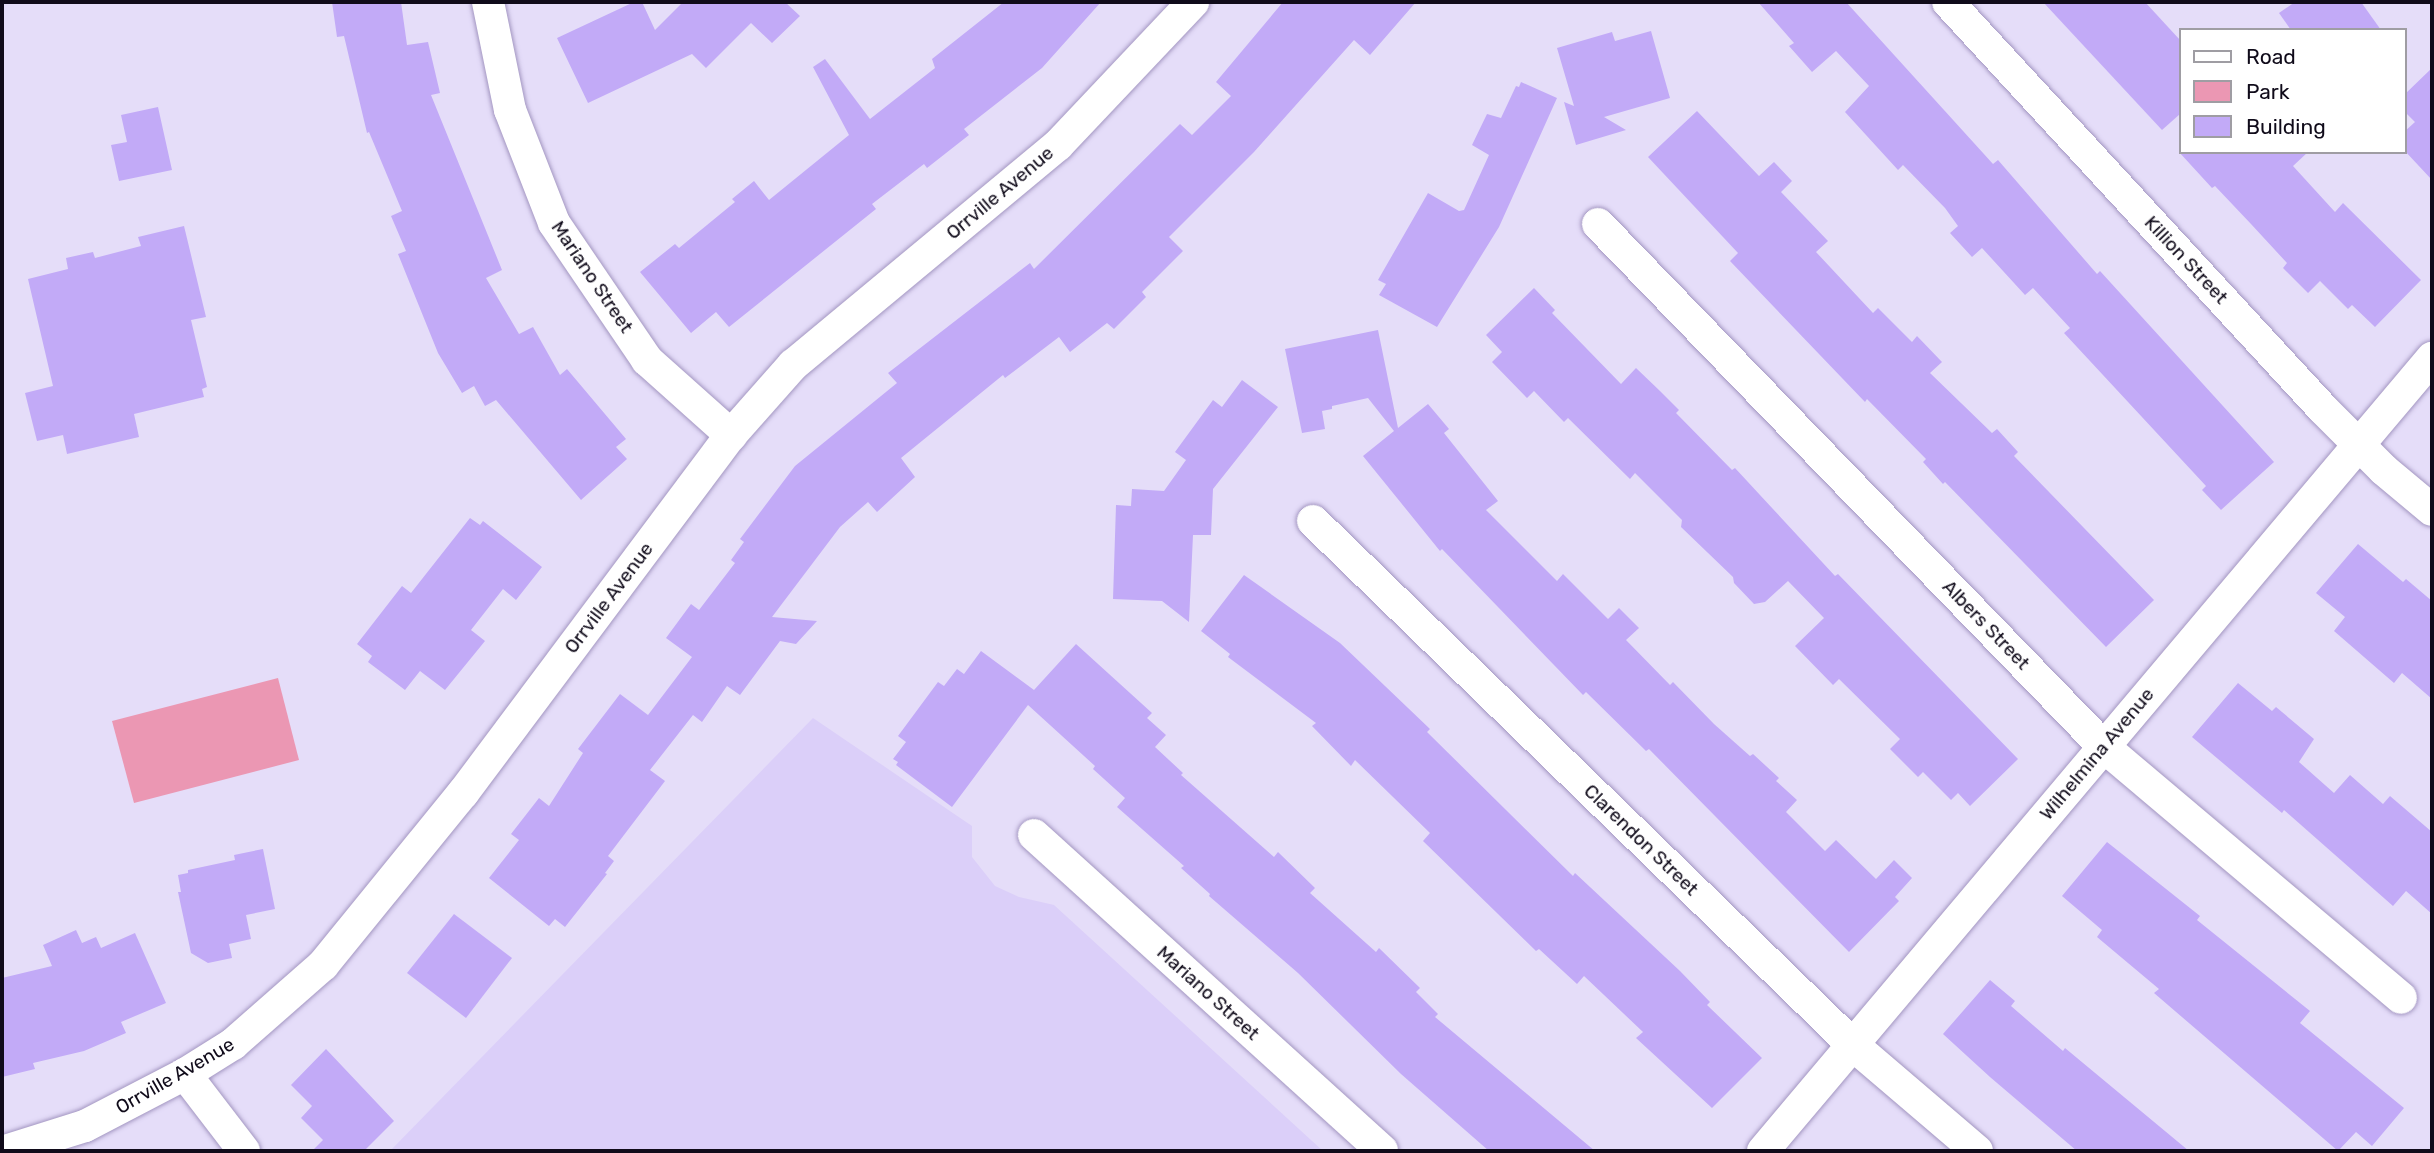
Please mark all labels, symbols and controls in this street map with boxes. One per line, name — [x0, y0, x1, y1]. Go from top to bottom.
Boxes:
legend — [2178, 28, 2406, 154]
text: Road — [2246, 44, 2296, 69]
text: Park — [2246, 79, 2290, 104]
text: Building — [2246, 114, 2326, 139]
street label: Orrville Avenue — [942, 141, 1058, 245]
street label: Killion Street — [2140, 211, 2232, 309]
street label: Mariano Street — [546, 217, 638, 337]
street label: Orrville Avenue — [560, 538, 658, 658]
street label: Albers Street — [1938, 575, 2034, 675]
street label: Wilhelmina Avenue — [2035, 683, 2159, 825]
street label: Clarendon Street — [1579, 780, 1703, 900]
street label: Mariano Street — [1152, 941, 1264, 1045]
street label: Orrville Avenue — [111, 1033, 239, 1119]

